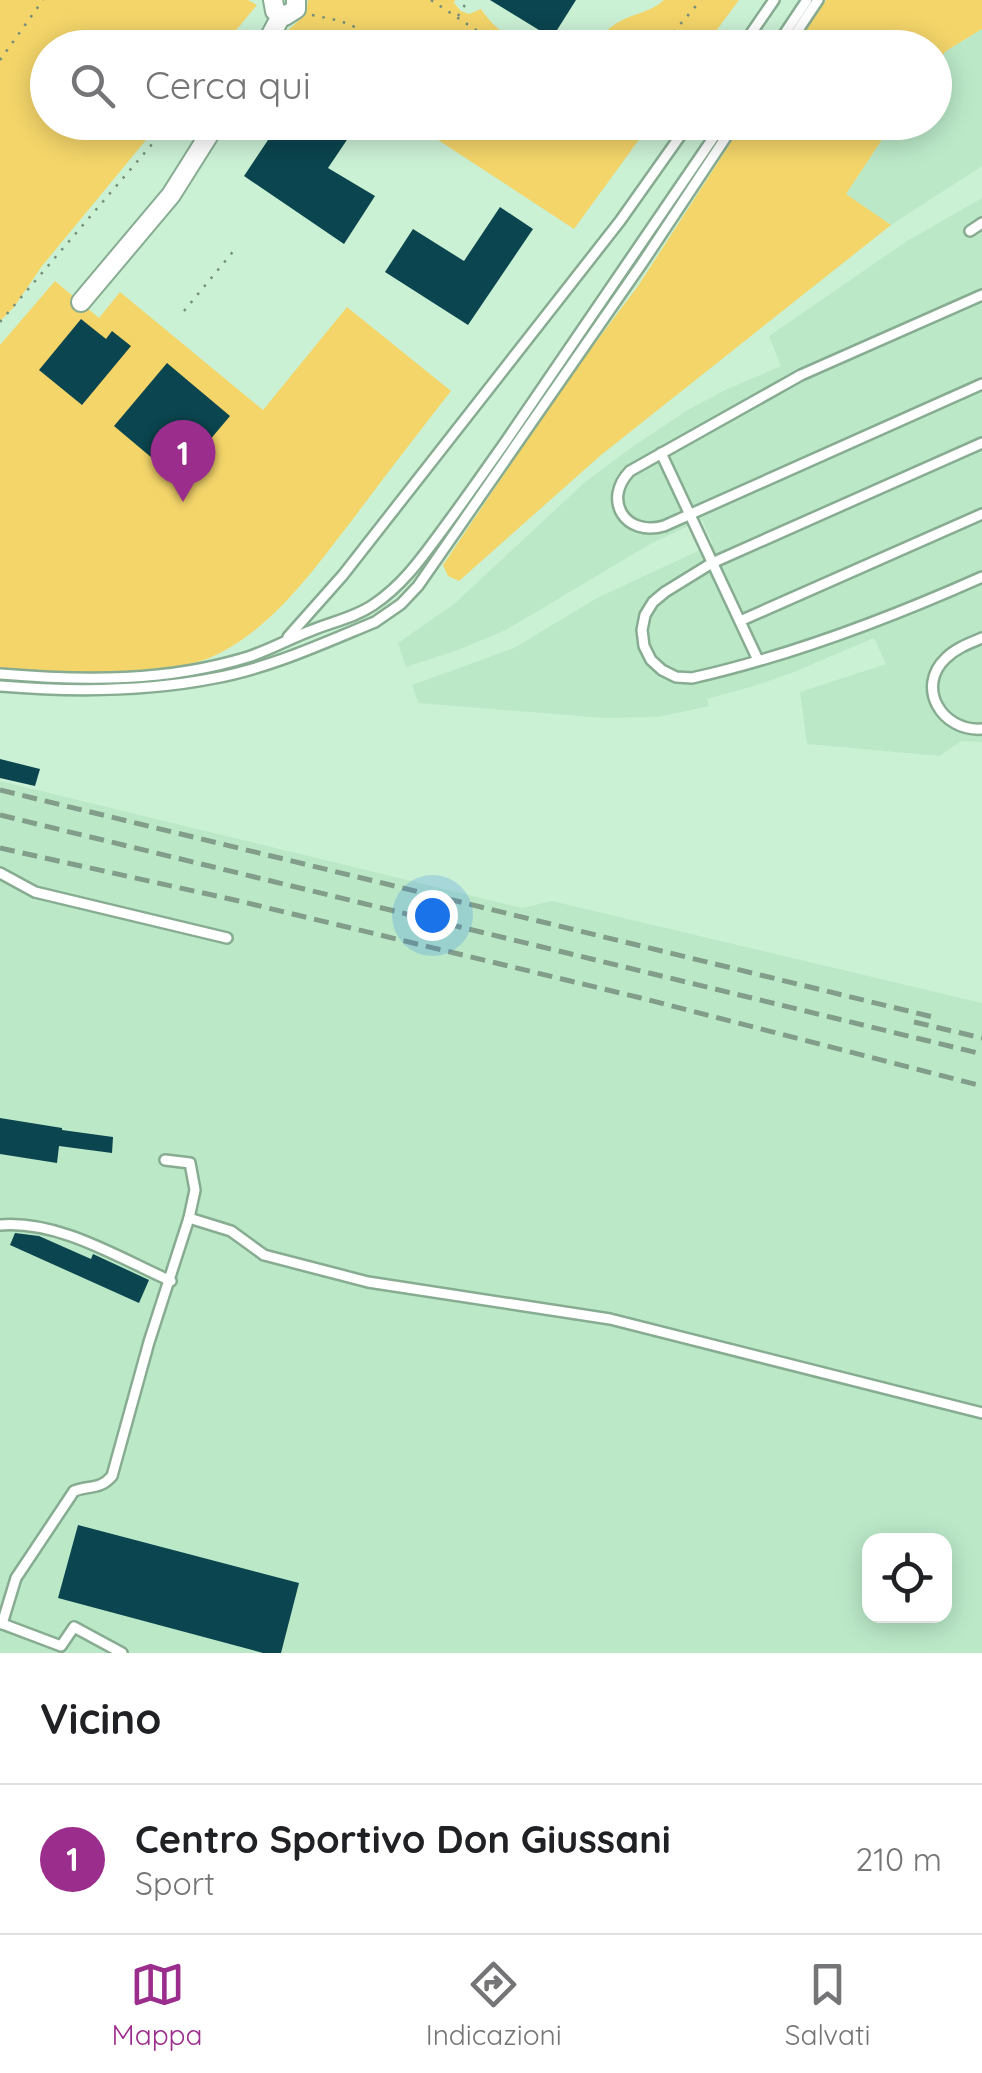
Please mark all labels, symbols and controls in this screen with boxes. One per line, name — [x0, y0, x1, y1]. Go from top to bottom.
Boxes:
search box — [30, 30, 952, 140]
icon: search — [65, 58, 120, 113]
text: Cerca qui — [145, 61, 311, 109]
pin: 1 — [150, 420, 216, 502]
your location — [407, 890, 458, 941]
map controls — [862, 1533, 952, 1623]
button: locate — [862, 1533, 952, 1623]
text: Vicino — [40, 1692, 161, 1745]
text: Centro Sportivo Don Giussani — [135, 1815, 671, 1863]
text: 1 — [66, 1839, 79, 1879]
text: 210 m — [855, 1839, 942, 1879]
text: Sport — [135, 1863, 215, 1903]
tab: Mappa — [112, 1957, 203, 2052]
tab: Indicazioni — [426, 1957, 562, 2052]
tab: Salvati — [785, 1957, 870, 2052]

